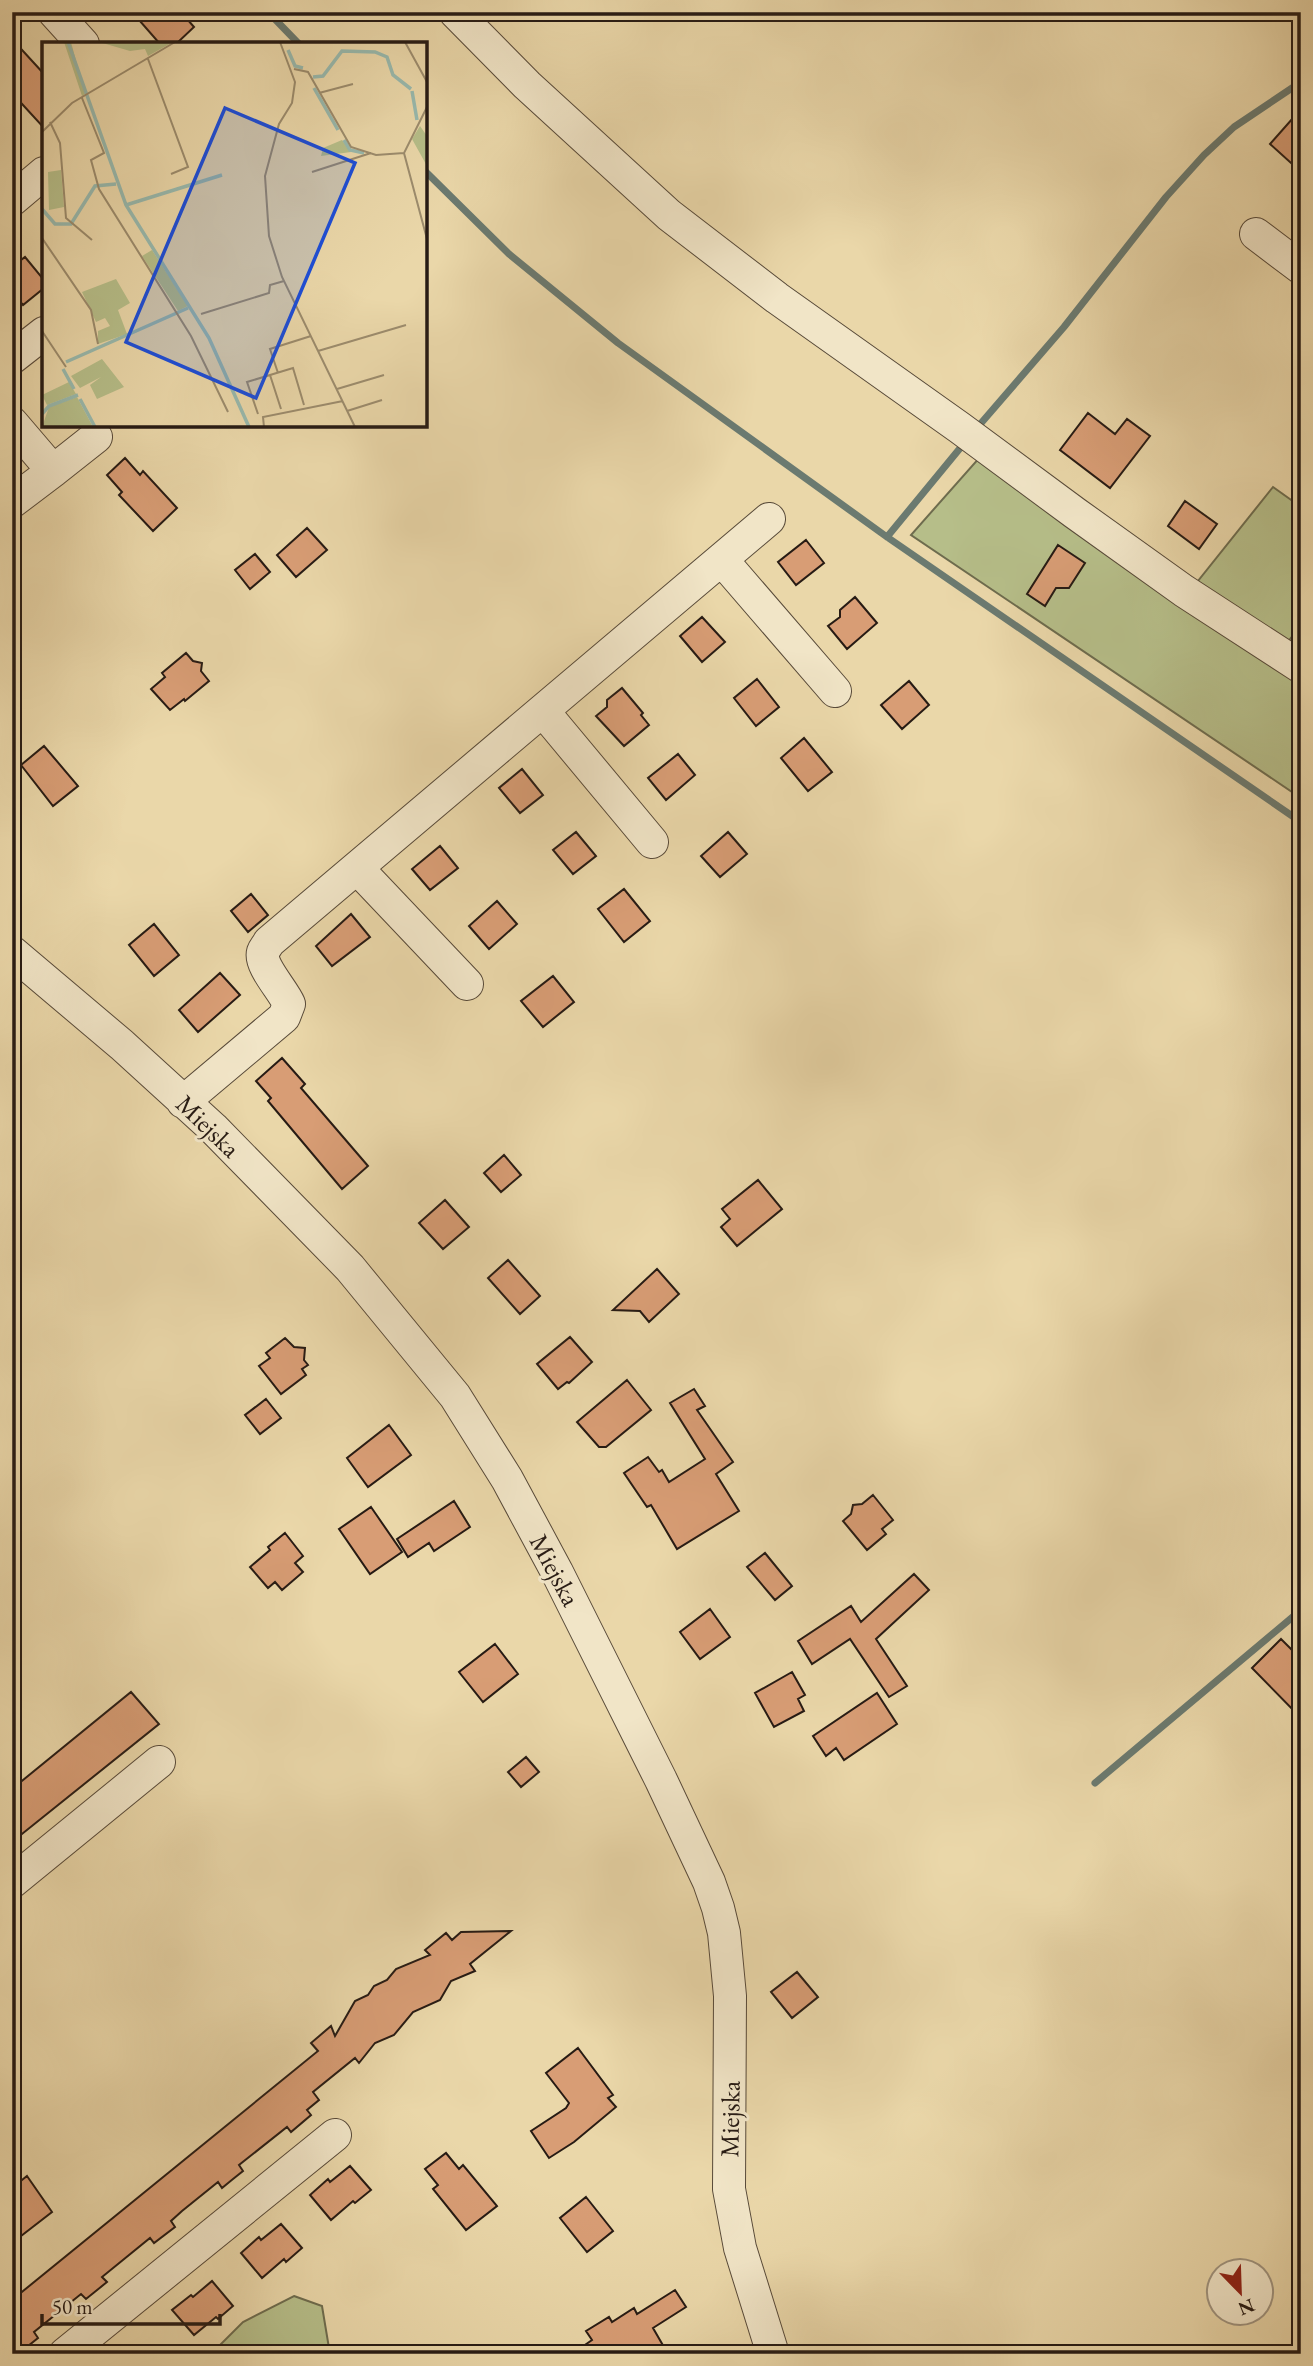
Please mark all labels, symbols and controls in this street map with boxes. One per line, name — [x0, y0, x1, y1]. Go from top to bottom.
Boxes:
inset map — [42, 42, 427, 427]
street label: Miejska — [169, 1087, 248, 1165]
street label: Miejska — [522, 1528, 588, 1612]
street label: Miejska — [712, 2080, 748, 2158]
north arrow — [1204, 2258, 1274, 2328]
scale bar — [42, 2282, 220, 2326]
text: 50 m — [52, 2293, 93, 2320]
text: N — [1234, 2293, 1258, 2322]

